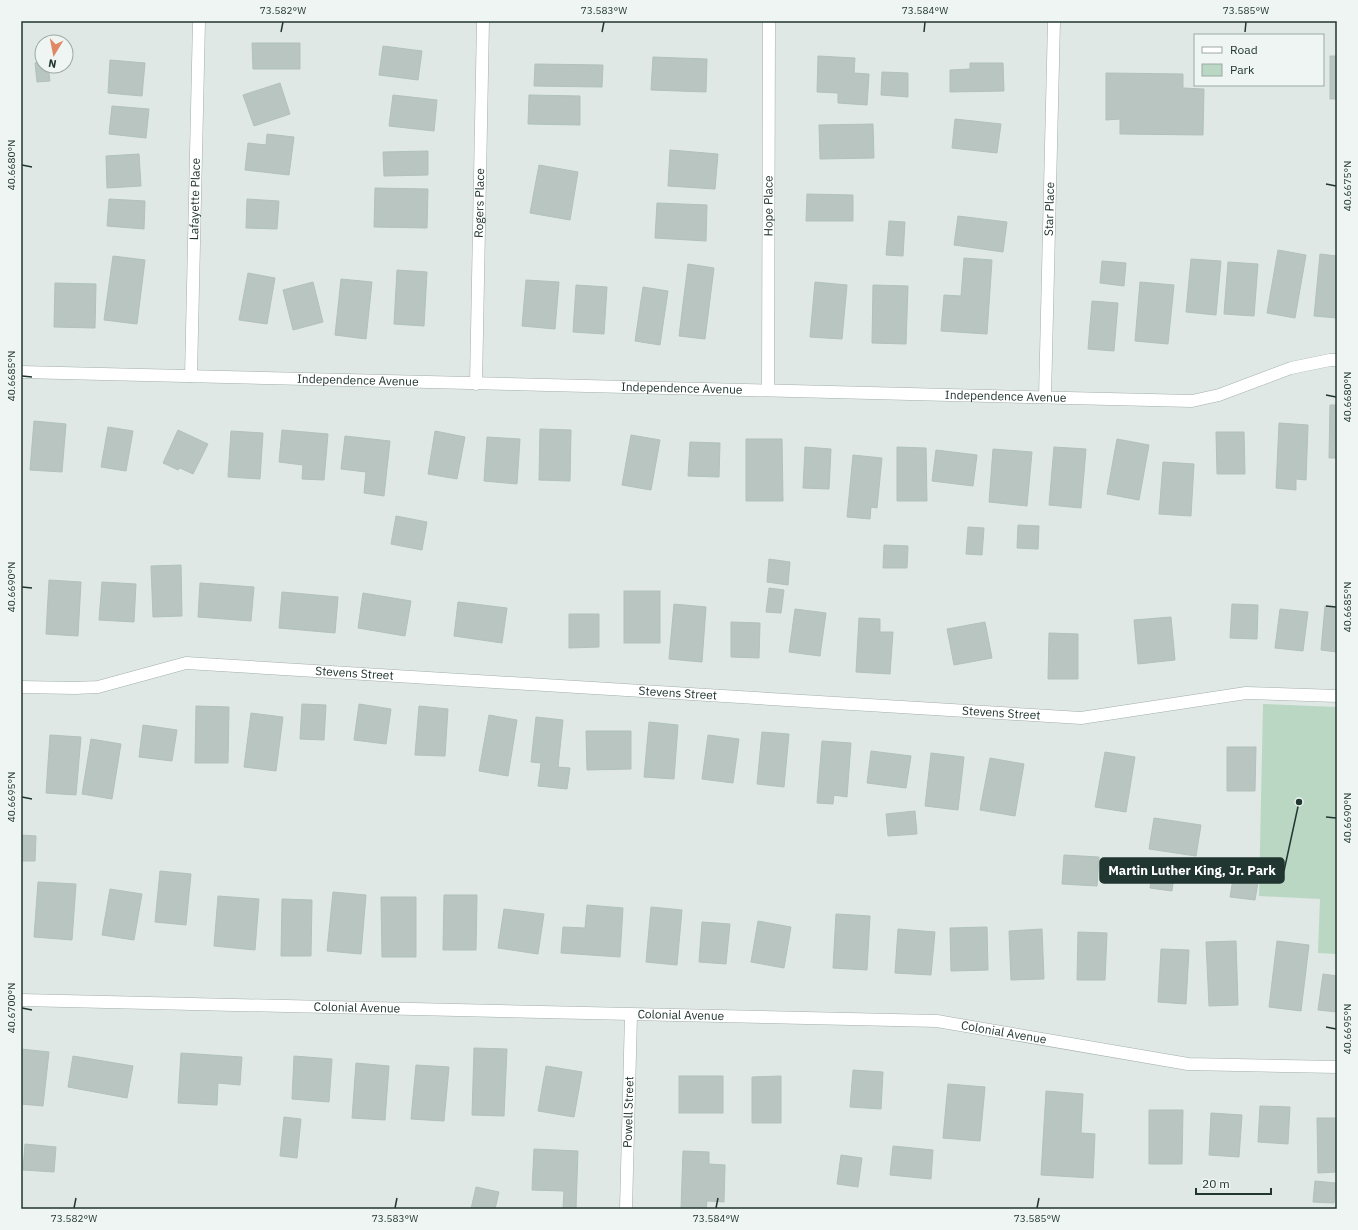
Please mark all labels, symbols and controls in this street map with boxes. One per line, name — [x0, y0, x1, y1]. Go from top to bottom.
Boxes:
text: 73.582°W — [260, 4, 306, 17]
text: 73.583°W — [581, 4, 627, 17]
text: 73.584°W — [902, 4, 948, 17]
text: 73.585°W — [1223, 4, 1269, 17]
north arrow — [34, 34, 74, 74]
legend — [1194, 34, 1324, 86]
text: Road — [1230, 42, 1258, 57]
text: N — [47, 56, 57, 71]
text: Park — [1230, 62, 1255, 77]
text: 40.6680°N — [5, 140, 18, 190]
street label: Lafayette Place — [186, 157, 203, 240]
text: 40.6675°N — [1341, 161, 1354, 211]
street label: Rogers Place — [471, 168, 487, 238]
street label: Hope Place — [760, 175, 776, 237]
street label: Star Place — [1041, 181, 1057, 236]
text: 40.6685°N — [5, 351, 18, 401]
street label: Independence Avenue — [297, 371, 419, 389]
text: 40.6680°N — [1341, 372, 1354, 422]
street label: Independence Avenue — [621, 379, 743, 397]
street label: Independence Avenue — [945, 387, 1067, 405]
text: 40.6690°N — [5, 562, 18, 612]
text: 40.6685°N — [1341, 582, 1354, 632]
street label: Stevens Street — [315, 663, 394, 683]
street label: Stevens Street — [638, 683, 718, 703]
street label: Stevens Street — [962, 703, 1041, 722]
text: 40.6695°N — [5, 772, 18, 822]
text: 40.6690°N — [1341, 793, 1354, 843]
callout: Martin Luther King, Jr. Park — [1100, 858, 1284, 883]
text: Martin Luther King, Jr. Park — [1108, 862, 1276, 879]
text: 40.6700°N — [5, 983, 18, 1033]
street label: Colonial Avenue — [313, 999, 401, 1016]
text: 40.6695°N — [1341, 1004, 1354, 1054]
street label: Colonial Avenue — [637, 1006, 725, 1023]
street label: Colonial Avenue — [960, 1017, 1048, 1047]
street label: Powell Street — [620, 1076, 636, 1148]
scale bar — [1196, 1170, 1271, 1196]
text: 20 m — [1202, 1176, 1230, 1191]
text: 73.582°W — [51, 1212, 97, 1225]
text: 73.583°W — [372, 1212, 418, 1225]
text: 73.584°W — [693, 1212, 739, 1225]
text: 73.585°W — [1014, 1212, 1060, 1225]

